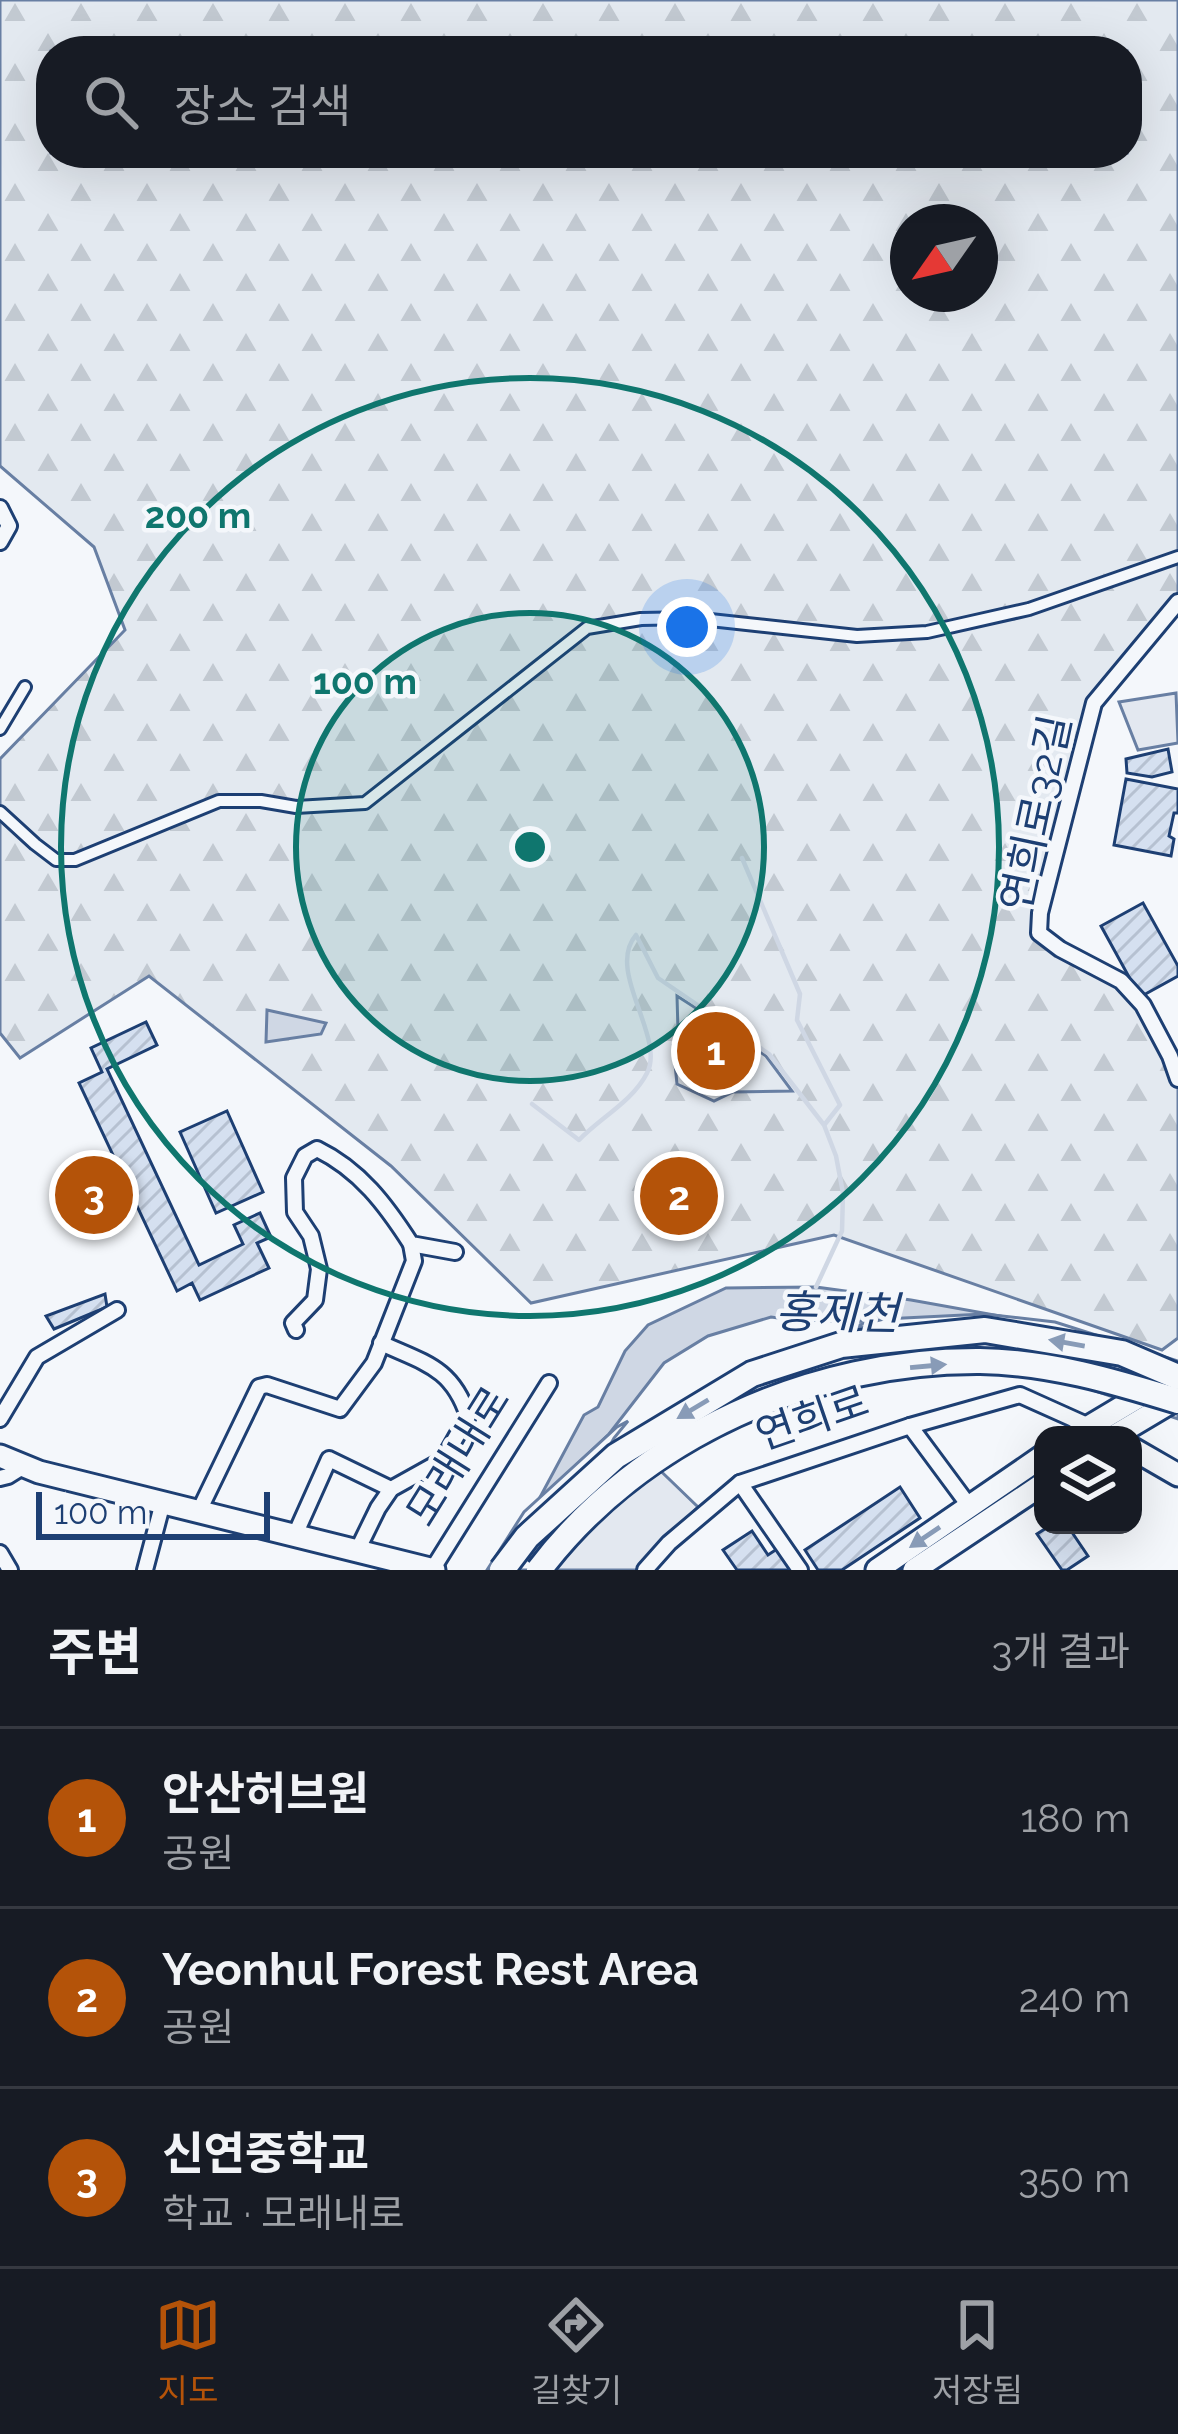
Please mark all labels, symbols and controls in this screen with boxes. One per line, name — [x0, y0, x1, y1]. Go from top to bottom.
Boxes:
search box — [36, 36, 1142, 168]
icon: search — [78, 69, 144, 135]
text: 장소 검색 — [174, 80, 351, 133]
north arrow — [890, 204, 998, 312]
text: 200 m — [145, 494, 251, 536]
your location — [657, 597, 717, 657]
text: 100 m — [313, 660, 417, 702]
street label: 연희로32길 — [991, 711, 1081, 915]
centre of rings — [509, 826, 551, 868]
pin: 1 — [677, 1006, 755, 1096]
pin: 3 — [55, 1150, 133, 1240]
pin: 2 — [640, 1151, 718, 1241]
water label: 홍제천 — [774, 1285, 904, 1341]
one-way arrow — [1047, 1334, 1085, 1352]
one-way arrow — [910, 1356, 947, 1375]
street label: 연희로 — [749, 1376, 875, 1460]
street label: 모래내로 — [396, 1377, 520, 1535]
one-way arrow — [676, 1398, 710, 1419]
map controls — [1034, 1426, 1142, 1534]
button: layers — [1034, 1426, 1142, 1534]
scale bar — [36, 1486, 270, 1539]
text: 100 m — [54, 1493, 147, 1532]
one-way arrow — [909, 1525, 942, 1548]
text: 주변 — [48, 1622, 142, 1682]
text: 3개 결과 — [992, 1628, 1130, 1674]
text: 안산허브원 — [162, 1767, 369, 1820]
text: 1 — [77, 1795, 97, 1841]
text: 180 m — [1021, 1795, 1130, 1841]
text: 공원 — [162, 1830, 234, 1876]
text: Yeonhul Forest Rest Area — [162, 1943, 699, 1996]
text: 2 — [76, 1975, 98, 2021]
text: 240 m — [1019, 1975, 1130, 2021]
text: 공원 — [162, 2004, 234, 2050]
text: 신연중학교 — [162, 2127, 369, 2180]
text: 3 — [76, 2155, 98, 2201]
text: 350 m — [1018, 2155, 1130, 2201]
text: 학교 · 모래내로 — [162, 2190, 405, 2236]
tab: 지도 — [155, 2292, 221, 2412]
tab: 길찾기 — [531, 2292, 622, 2412]
tab: 저장됨 — [932, 2292, 1023, 2412]

